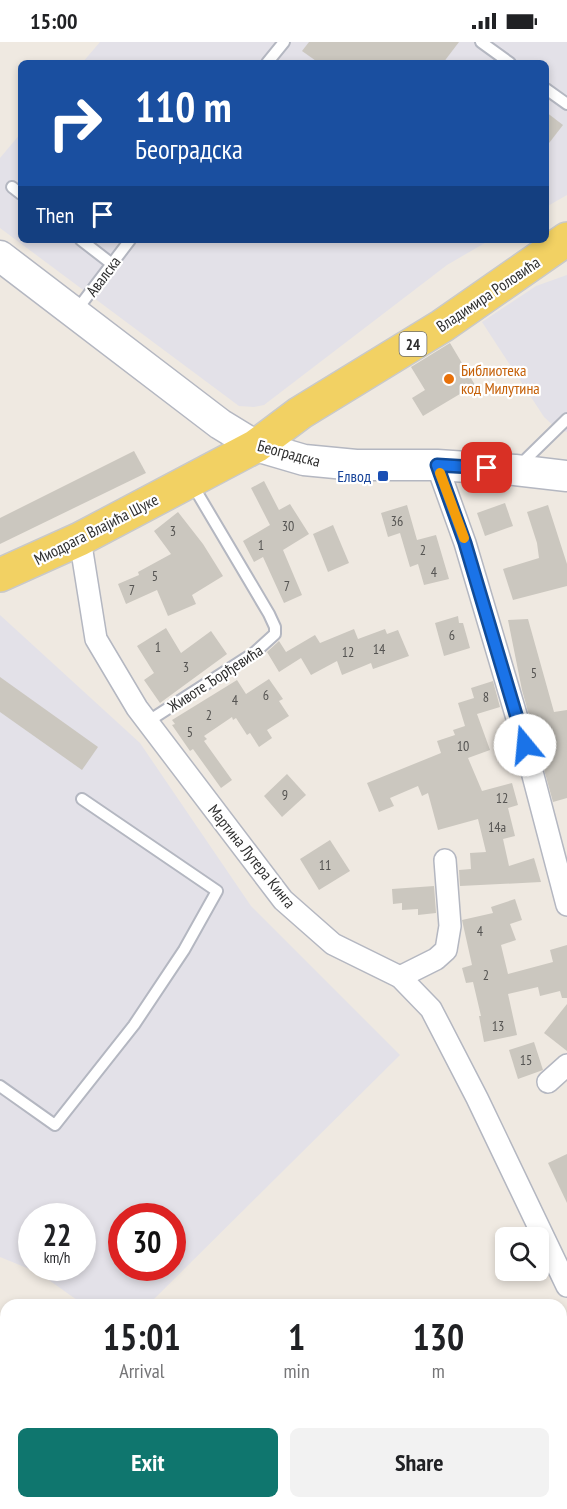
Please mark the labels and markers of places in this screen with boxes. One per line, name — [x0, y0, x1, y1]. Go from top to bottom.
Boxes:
place label: Библиотека код Милутина — [461, 360, 540, 398]
marker: Библиотека код Милутина — [442, 372, 456, 386]
pin — [461, 442, 512, 493]
place label: Елвод — [337, 466, 371, 486]
marker: Елвод — [376, 469, 390, 483]

